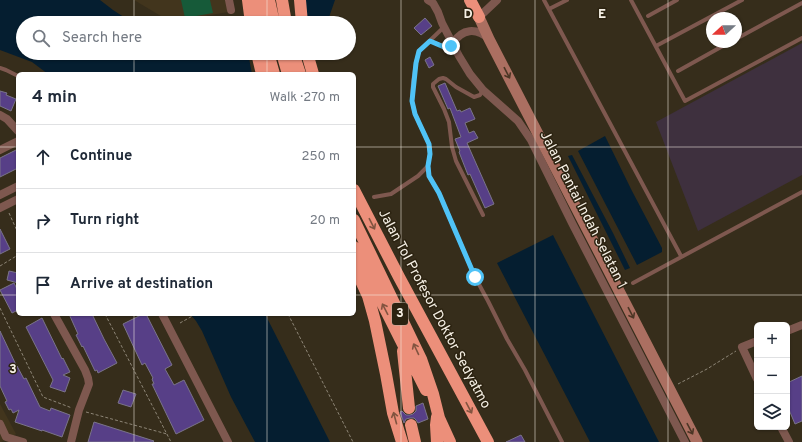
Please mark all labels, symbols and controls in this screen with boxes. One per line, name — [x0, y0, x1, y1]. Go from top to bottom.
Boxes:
text: D — [463, 7, 473, 23]
text: E — [598, 7, 606, 23]
north arrow — [706, 12, 742, 48]
search box — [16, 16, 356, 60]
icon: search — [30, 27, 52, 49]
text: Search here — [62, 29, 142, 48]
route end — [442, 37, 460, 55]
one-way arrow — [503, 67, 511, 79]
text: 4 min — [32, 87, 77, 109]
text: Walk · 270 m — [270, 90, 340, 106]
street label: Jalan Pantai Indah Selatan 1 — [536, 128, 630, 292]
icon: ahead — [32, 146, 54, 168]
text: Continue — [70, 147, 132, 166]
text: 250 m — [302, 149, 340, 165]
street label: Jalan Tol Profesor Doktor Sedyatmo — [374, 206, 494, 412]
icon: right — [32, 210, 54, 232]
text: Turn right — [70, 211, 139, 230]
text: 20 m — [310, 213, 340, 229]
one-way arrow — [369, 218, 376, 230]
route start — [466, 268, 484, 286]
icon: arrive — [32, 274, 54, 296]
text: Arrive at destination — [70, 275, 213, 294]
one-way arrow — [381, 303, 388, 315]
road number: 3 — [392, 303, 408, 325]
one-way arrow — [627, 307, 635, 319]
map controls — [754, 322, 790, 430]
button: + — [754, 322, 790, 358]
one-way arrow — [412, 343, 419, 355]
button: − — [754, 358, 790, 394]
text: 3 — [9, 362, 17, 378]
button: layers — [754, 394, 790, 430]
one-way arrow — [466, 402, 473, 414]
one-way arrow — [391, 411, 398, 424]
one-way arrow — [687, 422, 695, 434]

